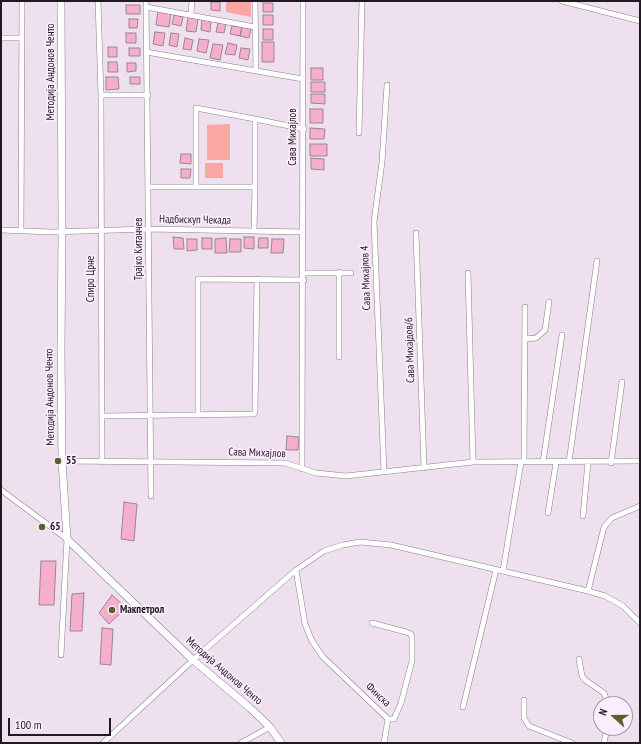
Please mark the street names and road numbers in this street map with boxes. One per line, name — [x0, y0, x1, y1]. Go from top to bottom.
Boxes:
street label: Методија Андонов Ченто — [44, 23, 58, 121]
street label: Сава Михајлов — [286, 108, 300, 166]
street label: Надбискуп Чекада — [159, 213, 231, 227]
street label: Трајко Китанчев — [132, 217, 146, 281]
street label: Сава Михајлов 4 — [358, 245, 374, 311]
street label: Спиро Црне — [84, 256, 98, 302]
street label: Сава Михајдов/6 — [402, 317, 418, 383]
street label: Методија Андонов Ченто — [43, 348, 57, 446]
street label: Сава Михајлов — [228, 445, 286, 461]
street label: Методија Андонов Ченто — [183, 634, 265, 708]
street label: Финска — [363, 680, 393, 710]

